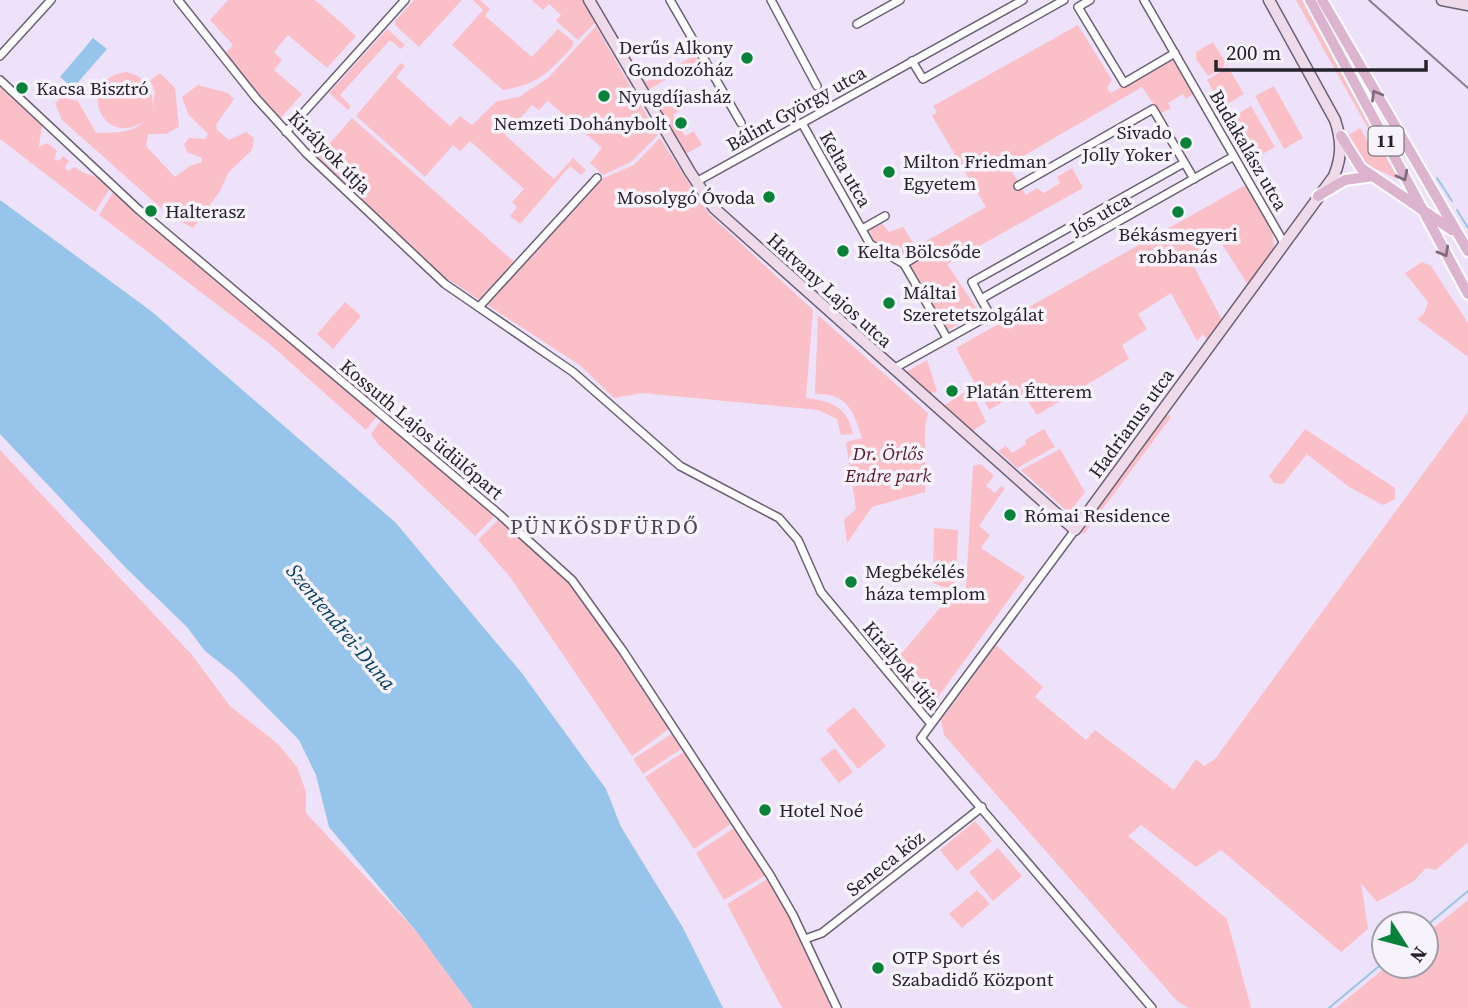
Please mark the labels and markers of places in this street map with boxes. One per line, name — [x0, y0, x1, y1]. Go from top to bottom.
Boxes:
place label: Derűs Alkony Gondozóház — [619, 34, 733, 82]
marker: Derűs Alkony Gondozóház — [739, 50, 755, 66]
place label: Kacsa Bisztró — [36, 75, 149, 101]
marker: Kacsa Bisztró — [14, 80, 30, 96]
place label: Nyugdíjasház — [618, 83, 731, 109]
marker: Nyugdíjasház — [596, 88, 612, 104]
place label: Nemzeti Dohánybolt — [494, 110, 668, 136]
marker: Nemzeti Dohánybolt — [673, 115, 689, 131]
place label: Sivado Jolly Yoker — [1081, 119, 1172, 167]
marker: Sivado Jolly Yoker — [1178, 135, 1194, 151]
place label: Milton Friedman Egyetem — [903, 148, 1047, 196]
marker: Milton Friedman Egyetem — [881, 164, 897, 180]
place label: Mosolygó Óvoda — [617, 184, 755, 210]
marker: Mosolygó Óvoda — [761, 189, 777, 205]
place label: Halterasz — [165, 198, 246, 224]
marker: Halterasz — [143, 203, 159, 219]
marker: Békásmegyeri robbanás — [1170, 204, 1186, 220]
place label: Békásmegyeri robbanás — [1118, 221, 1238, 269]
place label: Kelta Bölcsőde — [857, 238, 981, 264]
marker: Kelta Bölcsőde — [835, 243, 851, 259]
place label: Máltai Szeretetszolgálat — [903, 279, 1045, 327]
marker: Máltai Szeretetszolgálat — [881, 295, 897, 311]
place label: Platán Étterem — [966, 378, 1092, 404]
marker: Platán Étterem — [944, 383, 960, 399]
place label: Római Residence — [1024, 502, 1170, 528]
marker: Római Residence — [1002, 507, 1018, 523]
place label: Megbékélés háza templom — [865, 558, 986, 606]
marker: Megbékélés háza templom — [843, 574, 859, 590]
place label: Hotel Noé — [779, 797, 863, 823]
marker: Hotel Noé — [757, 802, 773, 818]
place label: OTP Sport és Szabadidő Központ — [892, 944, 1054, 992]
marker: OTP Sport és Szabadidő Központ — [870, 960, 886, 976]

